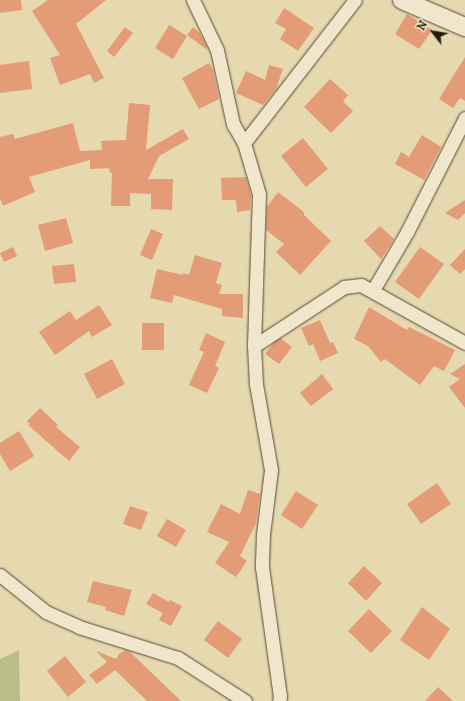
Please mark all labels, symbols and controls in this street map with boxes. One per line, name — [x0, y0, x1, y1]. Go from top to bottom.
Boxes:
north arrow — [413, 12, 453, 52]
text: N — [414, 18, 431, 33]

